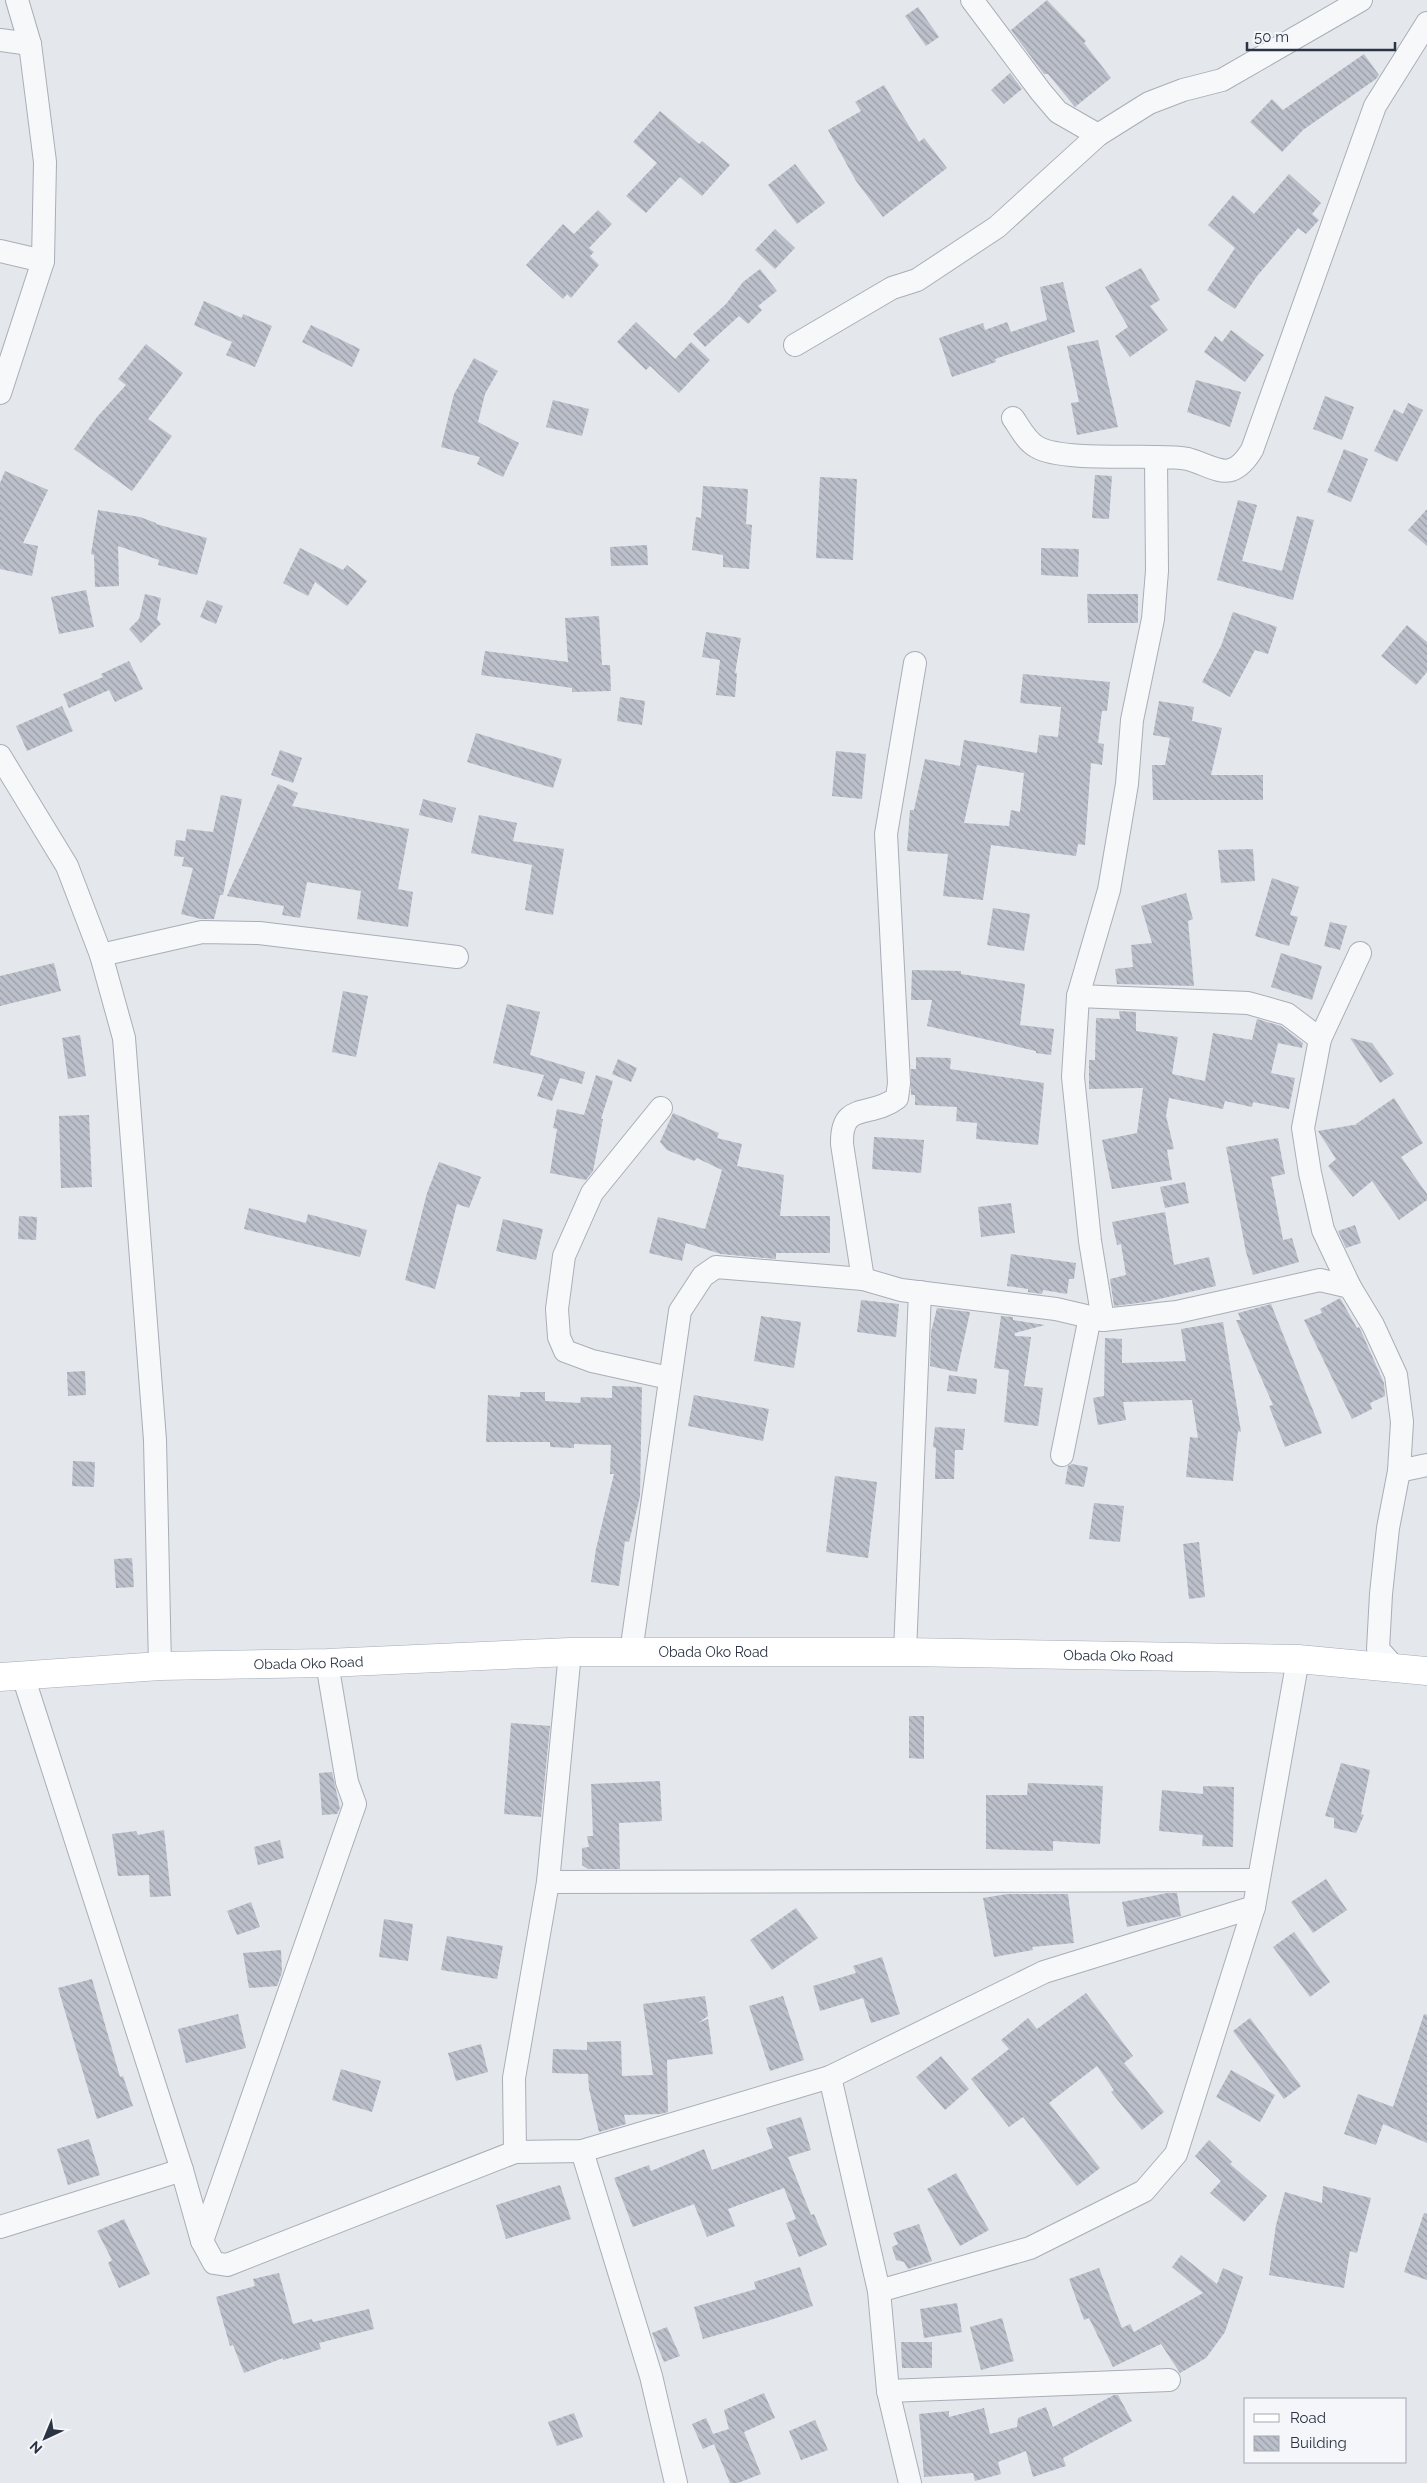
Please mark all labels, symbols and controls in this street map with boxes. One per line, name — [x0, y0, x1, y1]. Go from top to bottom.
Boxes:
scale bar — [1247, 20, 1394, 52]
text: 50 m — [1254, 28, 1289, 46]
street label: Obada Oko Road — [658, 1644, 768, 1660]
street label: Obada Oko Road — [1063, 1647, 1173, 1665]
street label: Obada Oko Road — [254, 1653, 364, 1672]
legend — [1244, 2398, 1407, 2463]
text: Road — [1290, 2409, 1326, 2427]
north arrow — [20, 2413, 70, 2463]
text: Building — [1290, 2434, 1347, 2452]
text: N — [27, 2438, 45, 2457]

